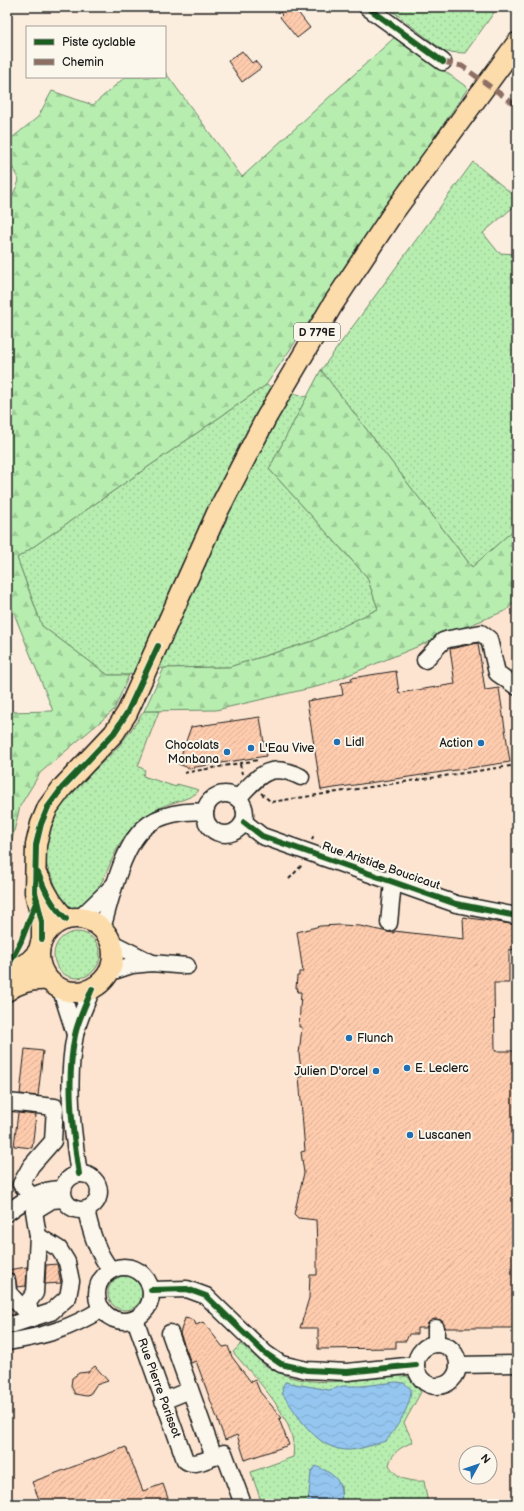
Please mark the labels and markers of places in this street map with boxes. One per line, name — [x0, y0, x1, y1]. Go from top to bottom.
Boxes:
place label: Lidl — [345, 735, 364, 750]
place label: Action — [439, 736, 473, 751]
marker: Lidl — [332, 737, 342, 747]
place label: Chocolats Monbana — [165, 738, 219, 767]
marker: Action — [476, 738, 486, 748]
place label: L'Eau Vive — [259, 741, 314, 756]
marker: L'Eau Vive — [246, 743, 256, 753]
marker: Chocolats Monbana — [222, 747, 232, 757]
place label: Flunch — [357, 1031, 394, 1046]
marker: Flunch — [344, 1033, 354, 1043]
place label: E. Leclerc — [415, 1061, 469, 1076]
marker: E. Leclerc — [402, 1063, 412, 1073]
place label: Julien D'orcel — [294, 1064, 368, 1079]
marker: Julien D'orcel — [371, 1066, 381, 1076]
place label: Luscanen — [418, 1128, 472, 1143]
marker: Luscanen — [405, 1130, 415, 1140]

